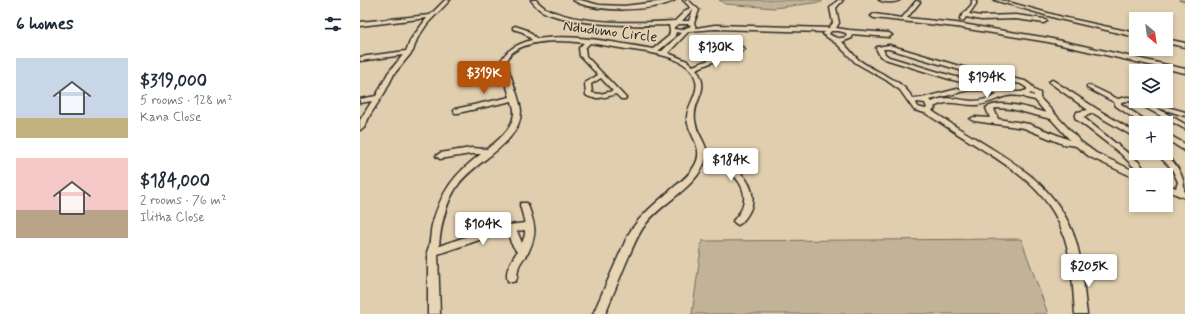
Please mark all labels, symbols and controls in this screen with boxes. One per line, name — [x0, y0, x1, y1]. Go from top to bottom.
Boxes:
north arrow — [1129, 12, 1173, 56]
map controls — [1129, 12, 1173, 212]
text: 6 homes — [16, 13, 74, 35]
icon: filters — [322, 13, 344, 35]
street label: Ndudumo Circle — [562, 16, 659, 48]
pin: $130K — [688, 35, 744, 69]
text: $130K — [698, 39, 734, 56]
pin: $319K — [456, 61, 512, 95]
button: layers — [1129, 64, 1173, 108]
text: $319K — [466, 65, 502, 82]
pin: $194K — [959, 65, 1015, 99]
text: $194K — [968, 69, 1006, 86]
text: $319,000 — [140, 70, 207, 92]
icon: home — [48, 74, 96, 122]
text: 5 rooms · 128 m² — [140, 92, 233, 109]
text: Kana Close — [140, 109, 201, 126]
button: + — [1129, 116, 1173, 160]
pin: $184K — [703, 148, 759, 182]
text: $184K — [712, 152, 750, 169]
button: − — [1129, 168, 1173, 212]
text: $184,000 — [140, 170, 210, 192]
icon: home — [48, 174, 96, 222]
text: 2 rooms · 76 m² — [140, 192, 227, 209]
text: Ilitha Close — [140, 209, 205, 226]
pin: $104K — [455, 212, 511, 246]
text: $104K — [464, 216, 502, 233]
pin: $205K — [1061, 254, 1117, 288]
text: $205K — [1070, 258, 1108, 275]

